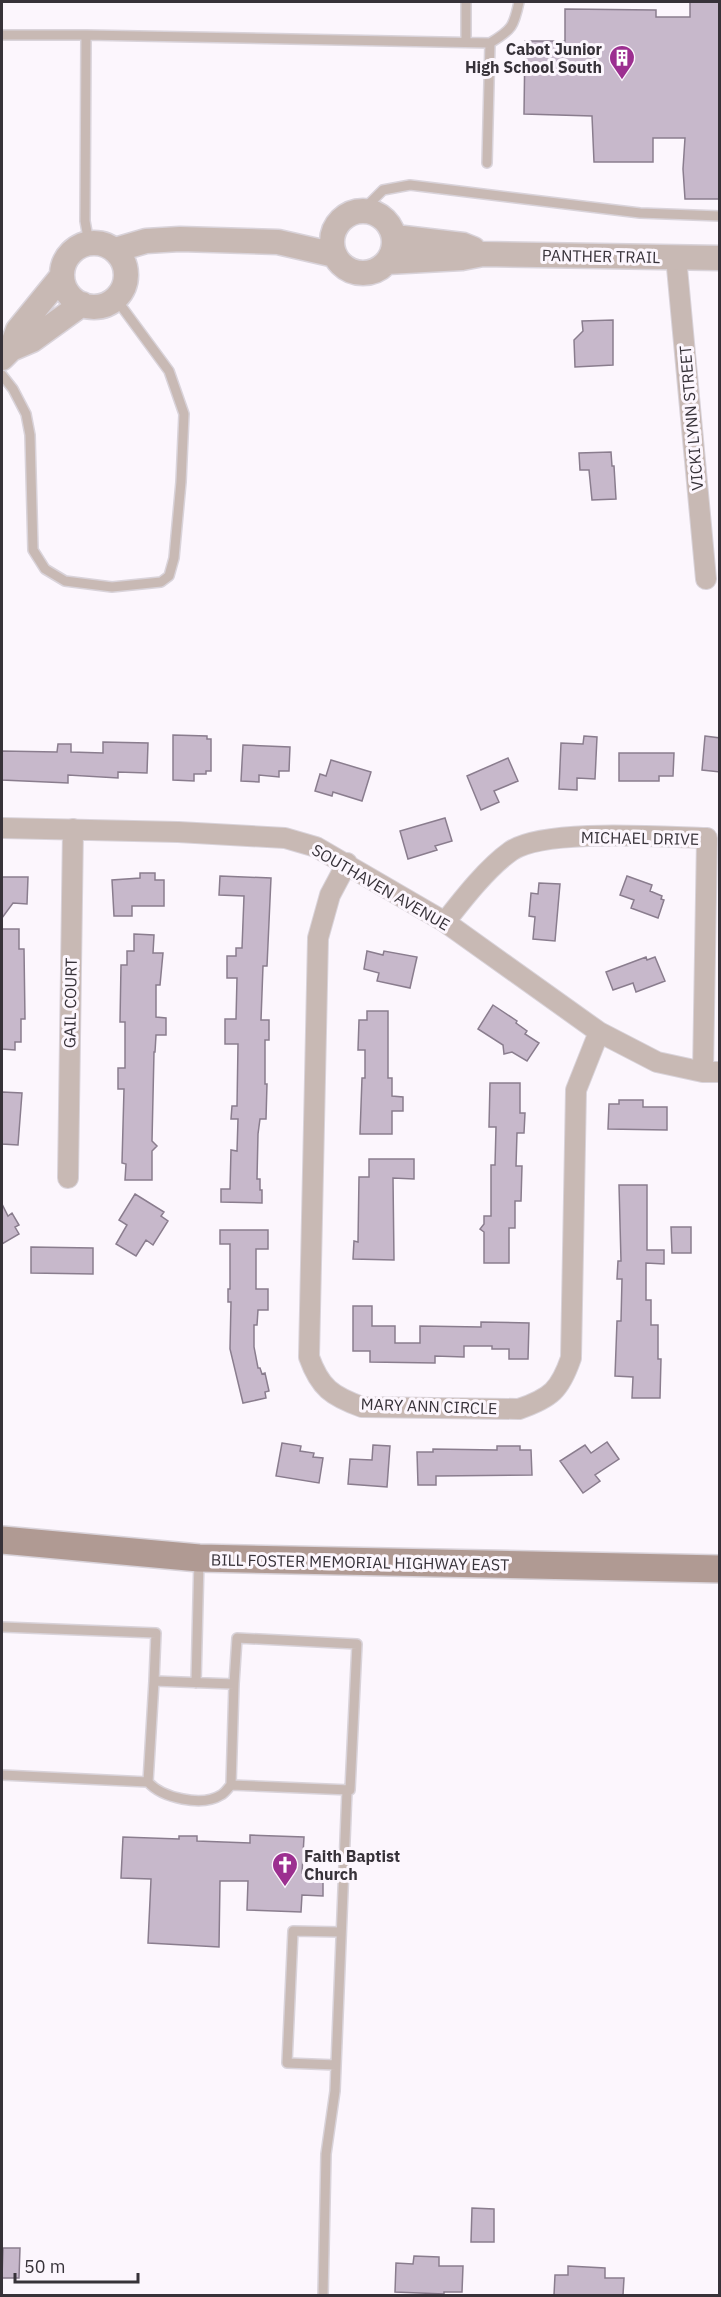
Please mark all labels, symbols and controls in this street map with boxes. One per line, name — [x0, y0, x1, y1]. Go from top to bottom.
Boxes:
place label: Cabot Junior High School South — [465, 39, 603, 77]
building icon: Cabot Junior High School South — [607, 43, 637, 81]
street label: PANTHER TRAIL — [542, 245, 660, 267]
street label: VICKI LYNN STREET — [675, 345, 707, 491]
street label: MICHAEL DRIVE — [581, 827, 699, 849]
street label: SOUTHAVEN AVENUE — [309, 839, 453, 935]
street label: GAIL COURT — [59, 958, 81, 1048]
street label: MARY ANN CIRCLE — [360, 1394, 498, 1418]
street label: BILL FOSTER MEMORIAL HIGHWAY EAST — [211, 1549, 509, 1575]
place label: Faith Baptist Church — [304, 1846, 400, 1884]
church icon: Faith Baptist Church — [270, 1850, 300, 1888]
scale bar — [15, 2246, 138, 2284]
text: 50 m — [24, 2255, 66, 2278]

